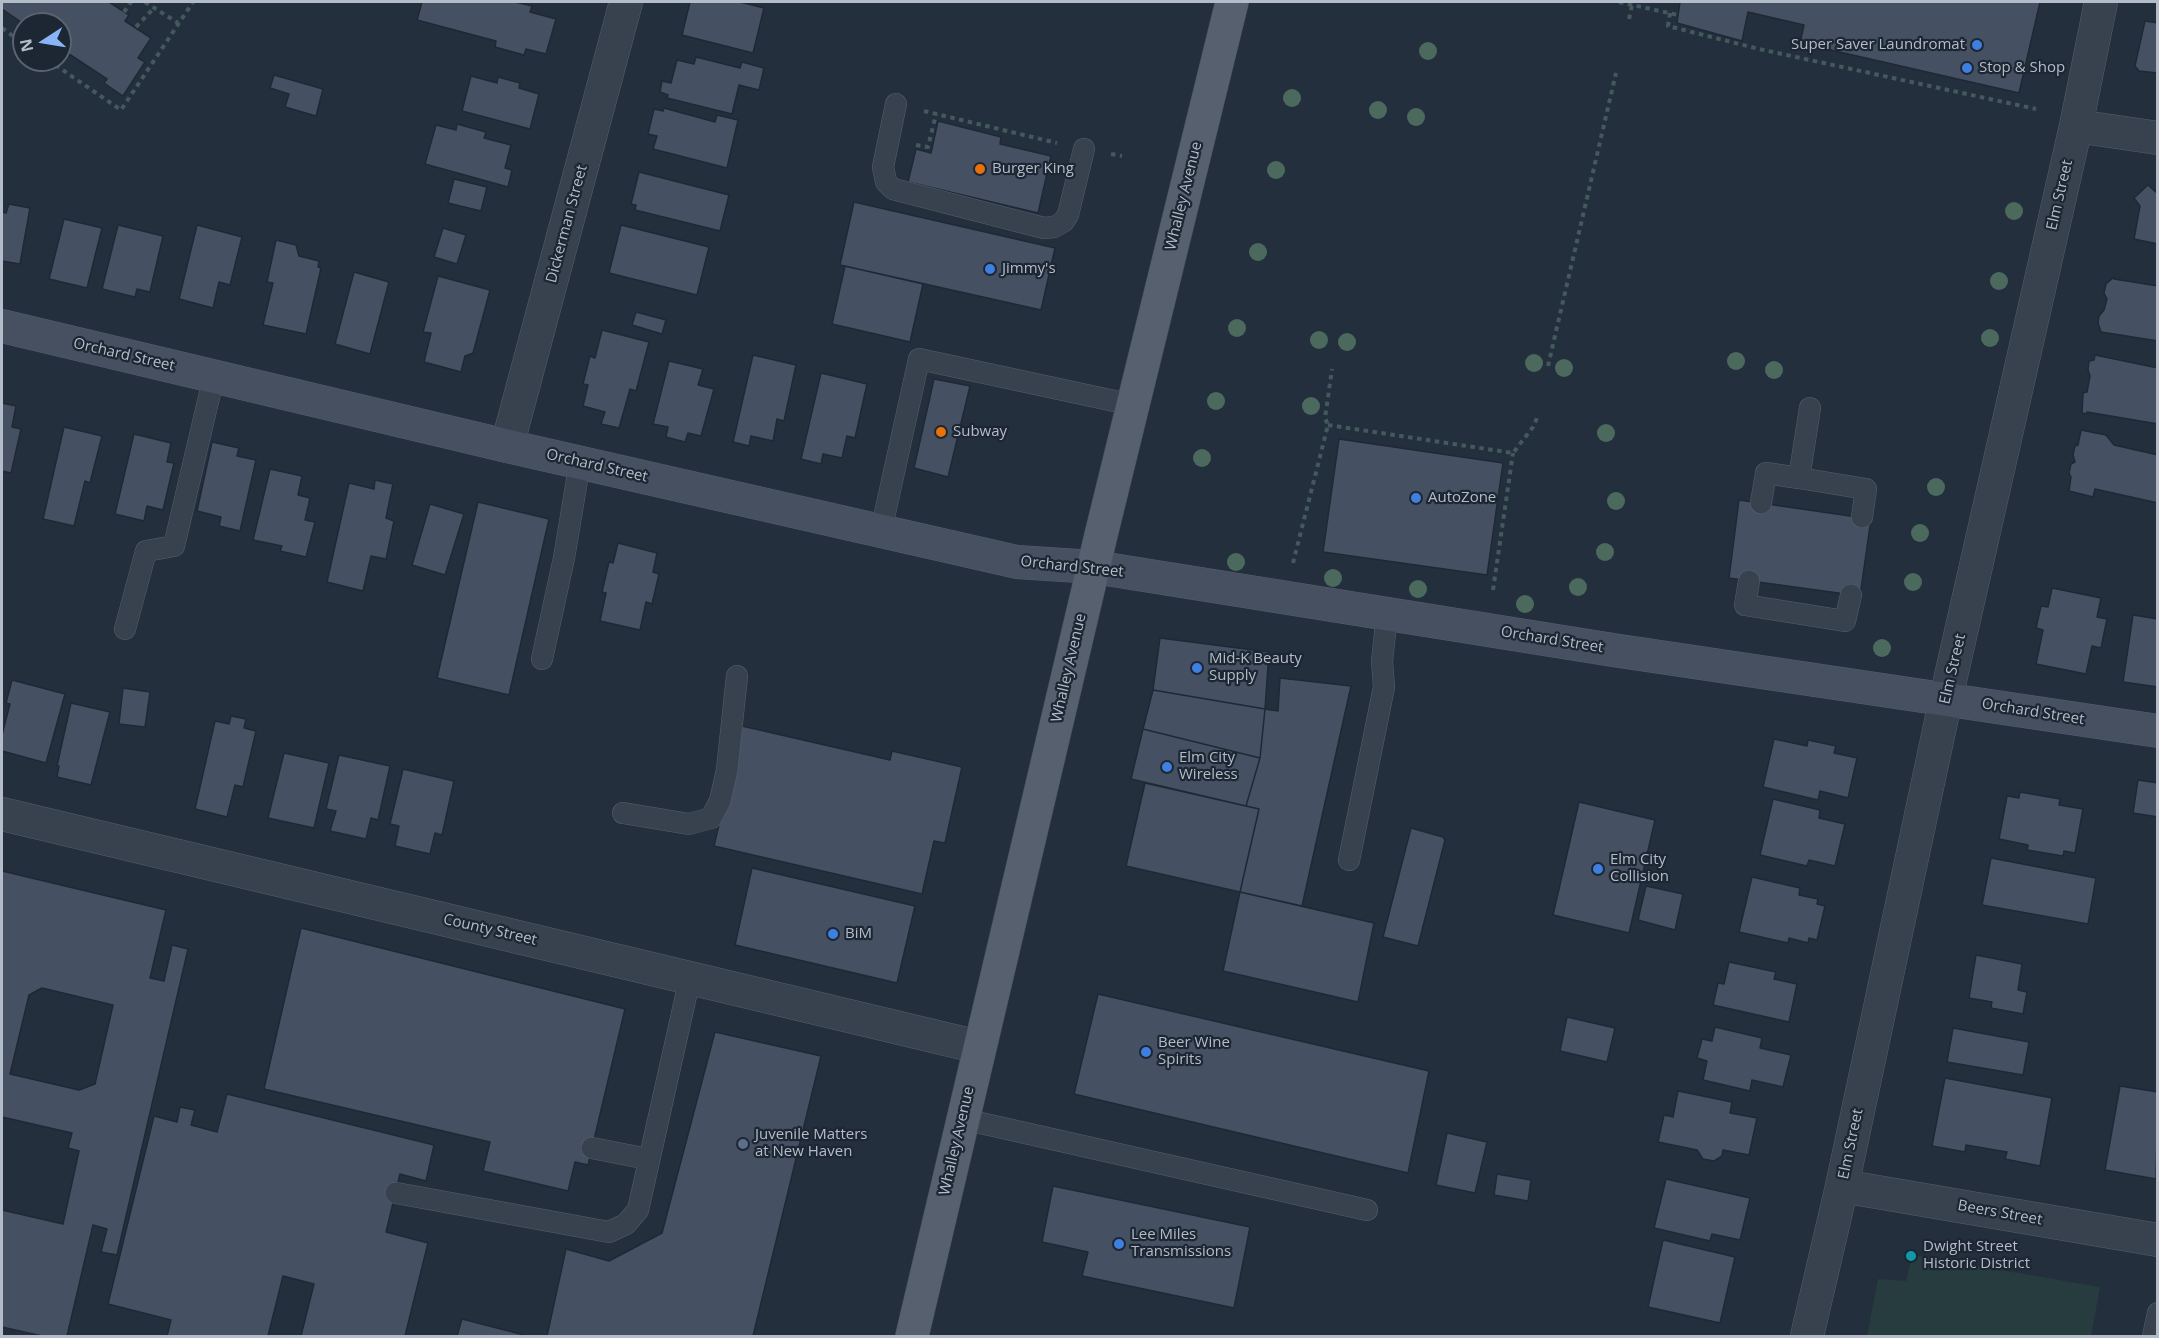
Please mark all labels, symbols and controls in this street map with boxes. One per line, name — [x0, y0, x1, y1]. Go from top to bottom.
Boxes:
north arrow — [12, 12, 72, 72]
place label: Super Saver Laundromat — [1791, 36, 1965, 54]
text: N — [14, 37, 38, 54]
marker: Super Saver Laundromat — [1970, 38, 1984, 52]
place label: Stop & Shop — [1979, 59, 2065, 77]
marker: Stop & Shop — [1960, 61, 1974, 75]
street label: Whalley Avenue — [1162, 140, 1206, 252]
street label: Elm Street — [2043, 158, 2077, 232]
place label: Burger King — [992, 160, 1074, 178]
marker: Burger King — [973, 162, 987, 176]
street label: Dickerman Street — [543, 163, 591, 285]
place label: Jimmy's — [1002, 260, 1056, 278]
marker: Jimmy's — [983, 262, 997, 276]
street label: Orchard Street — [71, 335, 177, 375]
place label: Subway — [953, 423, 1007, 441]
marker: Subway — [934, 425, 948, 439]
street label: Orchard Street — [544, 446, 650, 486]
place label: AutoZone — [1428, 489, 1496, 507]
marker: AutoZone — [1409, 491, 1423, 505]
street label: Orchard Street — [1020, 553, 1124, 581]
street label: Whalley Avenue — [1048, 612, 1090, 724]
street label: Orchard Street — [1499, 623, 1605, 657]
street label: Elm Street — [1936, 632, 1970, 706]
place label: Mid-K Beauty Supply — [1209, 650, 1302, 685]
marker: Mid-K Beauty Supply — [1190, 661, 1204, 675]
street label: Orchard Street — [1980, 695, 2086, 729]
place label: Elm City Wireless — [1179, 749, 1238, 784]
marker: Elm City Wireless — [1160, 760, 1174, 774]
place label: Elm City Collision — [1610, 851, 1669, 886]
marker: Elm City Collision — [1591, 862, 1605, 876]
street label: County Street — [441, 910, 539, 950]
place label: BiM — [845, 925, 872, 943]
marker: BiM — [826, 927, 840, 941]
place label: Beer Wine Spirits — [1158, 1034, 1230, 1069]
marker: Beer Wine Spirits — [1139, 1045, 1153, 1059]
street label: Whalley Avenue — [936, 1085, 978, 1197]
street label: Elm Street — [1835, 1107, 1867, 1181]
place label: Juvenile Matters at New Haven — [755, 1126, 867, 1161]
marker: Juvenile Matters at New Haven — [736, 1137, 750, 1151]
street label: Beers Street — [1956, 1197, 2044, 1229]
place label: Lee Miles Transmissions — [1131, 1226, 1231, 1261]
marker: Lee Miles Transmissions — [1112, 1237, 1126, 1251]
place label: Dwight Street Historic District — [1923, 1238, 2030, 1273]
marker: Dwight Street Historic District — [1904, 1249, 1918, 1263]

